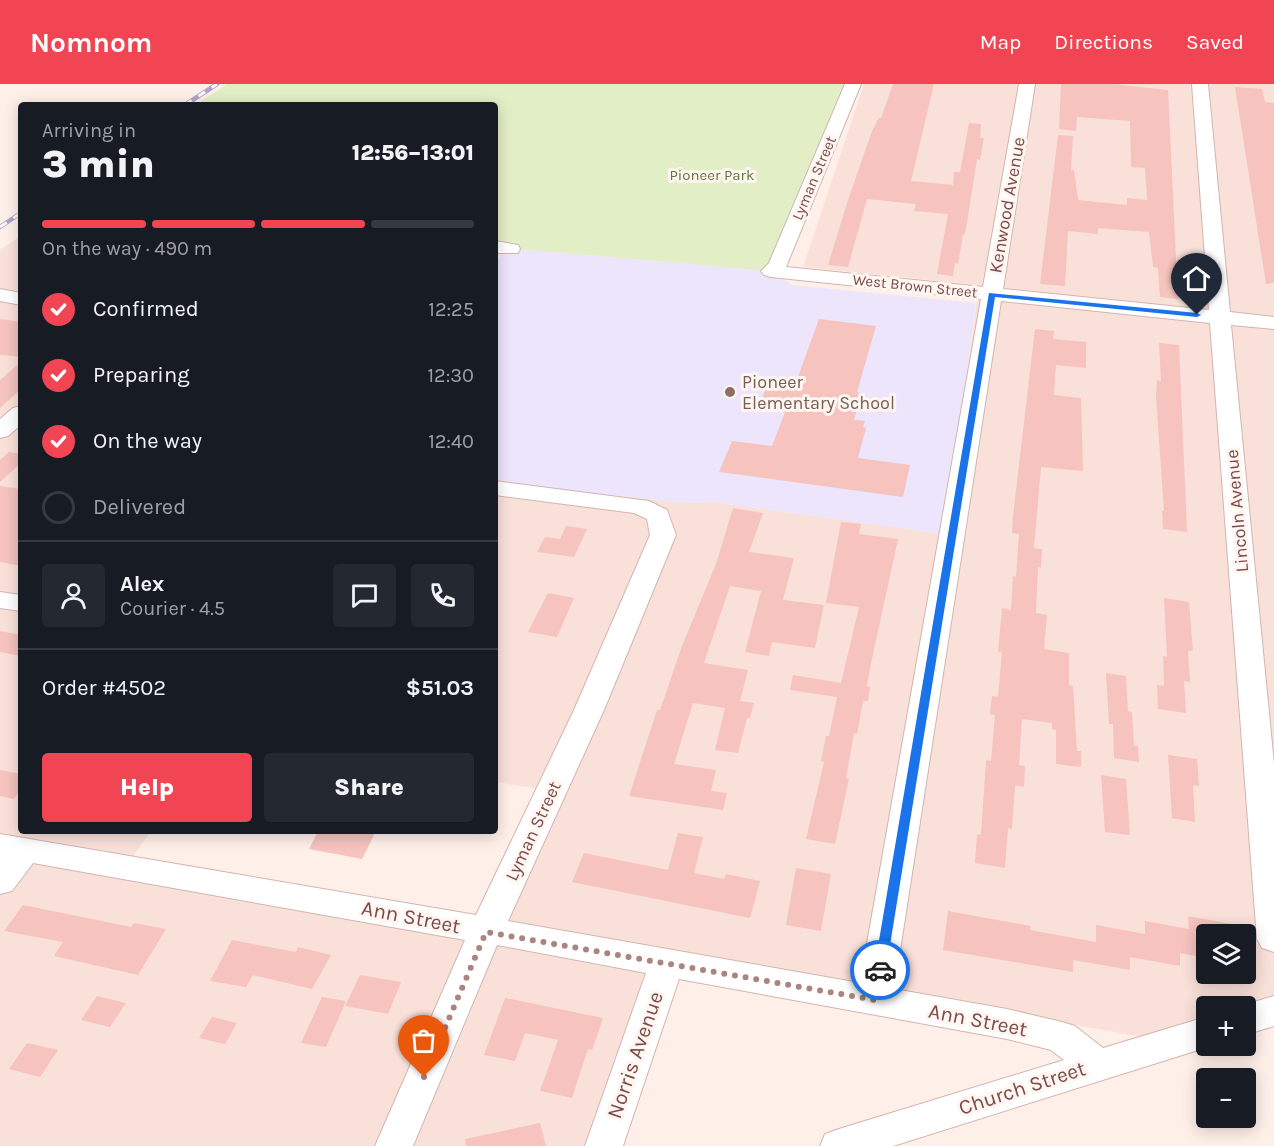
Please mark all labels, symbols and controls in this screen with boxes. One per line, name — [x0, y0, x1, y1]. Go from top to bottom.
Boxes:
text: Nomnom — [30, 26, 152, 59]
text: Map — [980, 30, 1021, 54]
text: Directions — [1054, 30, 1153, 54]
text: Saved — [1186, 30, 1244, 54]
text: Arriving in — [42, 119, 136, 142]
street label: Lyman Street — [788, 133, 840, 223]
street label: Kenwood Avenue — [984, 135, 1030, 275]
text: 12:56–13:01 — [352, 140, 474, 166]
text: 3 min — [42, 141, 155, 187]
park label: Pioneer Park — [670, 166, 754, 184]
text: On the way · 490 m — [42, 237, 212, 260]
pin — [1171, 253, 1222, 315]
icon: home — [1180, 262, 1213, 295]
street label: West Brown Street — [852, 270, 979, 302]
icon: check — [42, 293, 75, 326]
text: Confirmed — [93, 296, 199, 322]
text: 12:25 — [428, 298, 474, 321]
icon: check — [42, 359, 75, 392]
text: Preparing — [93, 362, 190, 388]
text: 12:30 — [428, 364, 474, 387]
place label: Pioneer Elementary School — [742, 371, 895, 414]
marker: Pioneer Elementary School — [723, 385, 737, 399]
icon: check — [42, 425, 75, 458]
text: On the way — [93, 428, 202, 454]
text: 12:40 — [428, 430, 474, 453]
street label: Lincoln Avenue — [1221, 449, 1253, 573]
text: Delivered — [93, 494, 186, 520]
button: person — [42, 564, 105, 627]
button: chat — [333, 564, 396, 627]
button: phone — [411, 564, 474, 627]
text: Alex — [120, 571, 164, 597]
text: Courier · 4.5 — [120, 597, 225, 620]
text: Order #4502 — [42, 675, 166, 701]
text: $51.03 — [406, 675, 474, 701]
button: Help — [42, 753, 252, 822]
button: Share — [264, 753, 474, 822]
street label: Lyman Street — [500, 777, 566, 884]
street label: Ann Street — [360, 896, 462, 938]
map controls — [1196, 924, 1256, 1128]
button: layers — [1196, 924, 1256, 984]
courier — [850, 940, 910, 1000]
icon: car — [864, 954, 897, 987]
street label: Norris Avenue — [602, 988, 668, 1122]
button: + — [1196, 996, 1256, 1056]
street label: Ann Street — [927, 999, 1029, 1041]
pin — [398, 1015, 449, 1077]
icon: bag — [407, 1024, 440, 1057]
street label: Church Street — [956, 1056, 1089, 1120]
button: − — [1196, 1068, 1256, 1128]

